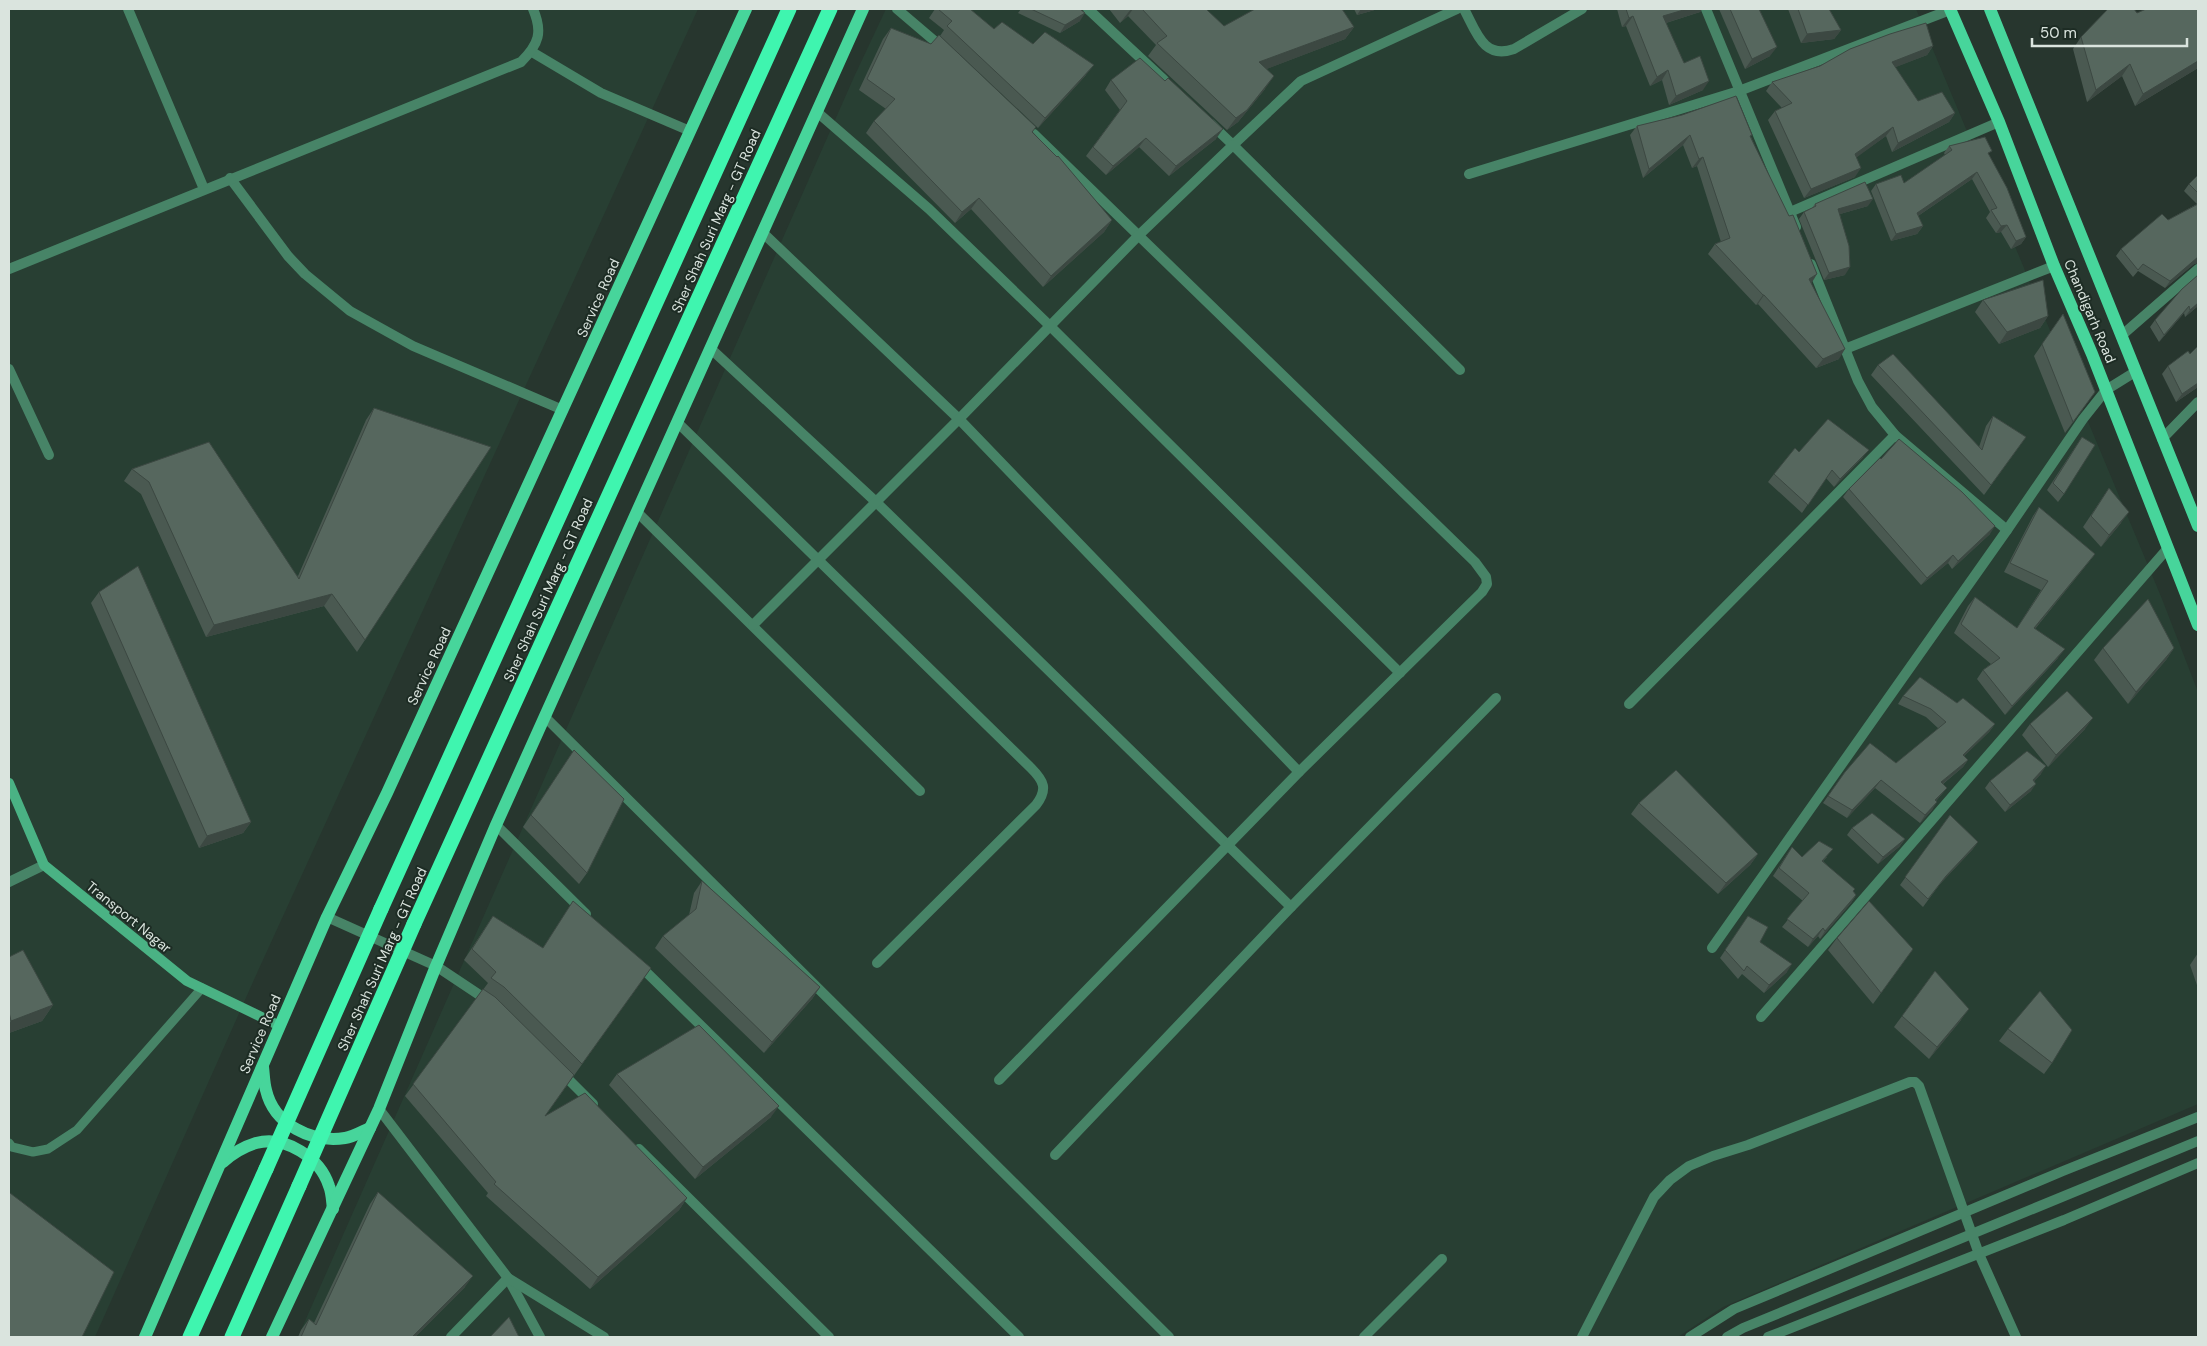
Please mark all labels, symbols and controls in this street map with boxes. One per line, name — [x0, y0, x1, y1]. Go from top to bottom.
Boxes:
scale bar — [2032, 15, 2187, 47]
text: 50 m — [2040, 23, 2077, 43]
street label: Sher Shah Suri Marg - GT Road — [667, 126, 765, 316]
street label: Service Road — [573, 256, 623, 340]
street label: Chandigarh Road — [2060, 256, 2120, 366]
street label: Sher Shah Suri Marg - GT Road — [499, 495, 597, 685]
street label: Service Road — [403, 624, 455, 708]
street label: Sher Shah Suri Marg - GT Road — [333, 864, 431, 1054]
street label: Transport Nagar — [83, 877, 175, 957]
street label: Service Road — [235, 992, 285, 1076]

